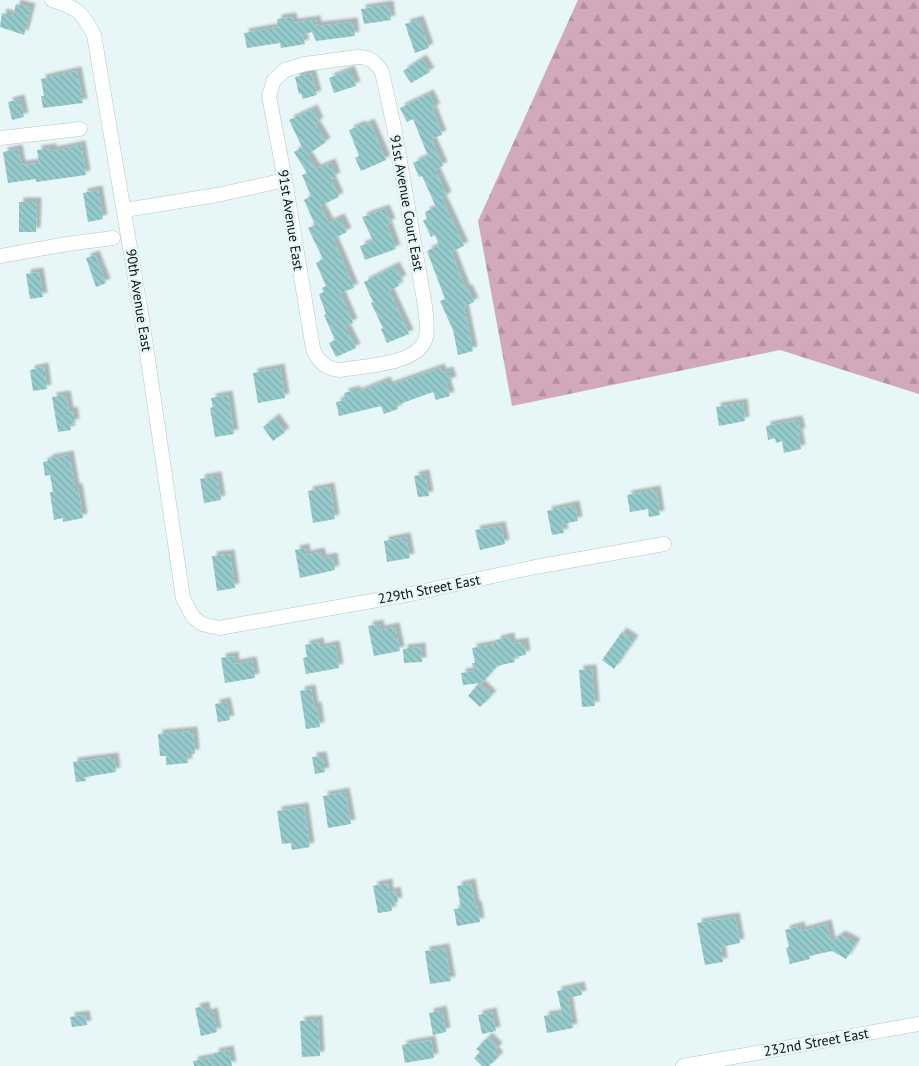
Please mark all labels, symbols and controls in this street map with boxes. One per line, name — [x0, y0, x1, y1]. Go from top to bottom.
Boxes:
street label: 91st Avenue Court East — [386, 134, 428, 273]
street label: 91st Avenue East — [274, 168, 308, 272]
street label: 90th Avenue East — [122, 247, 156, 353]
street label: 229th Street East — [376, 570, 482, 608]
street label: 232nd Street East — [762, 1024, 870, 1060]

